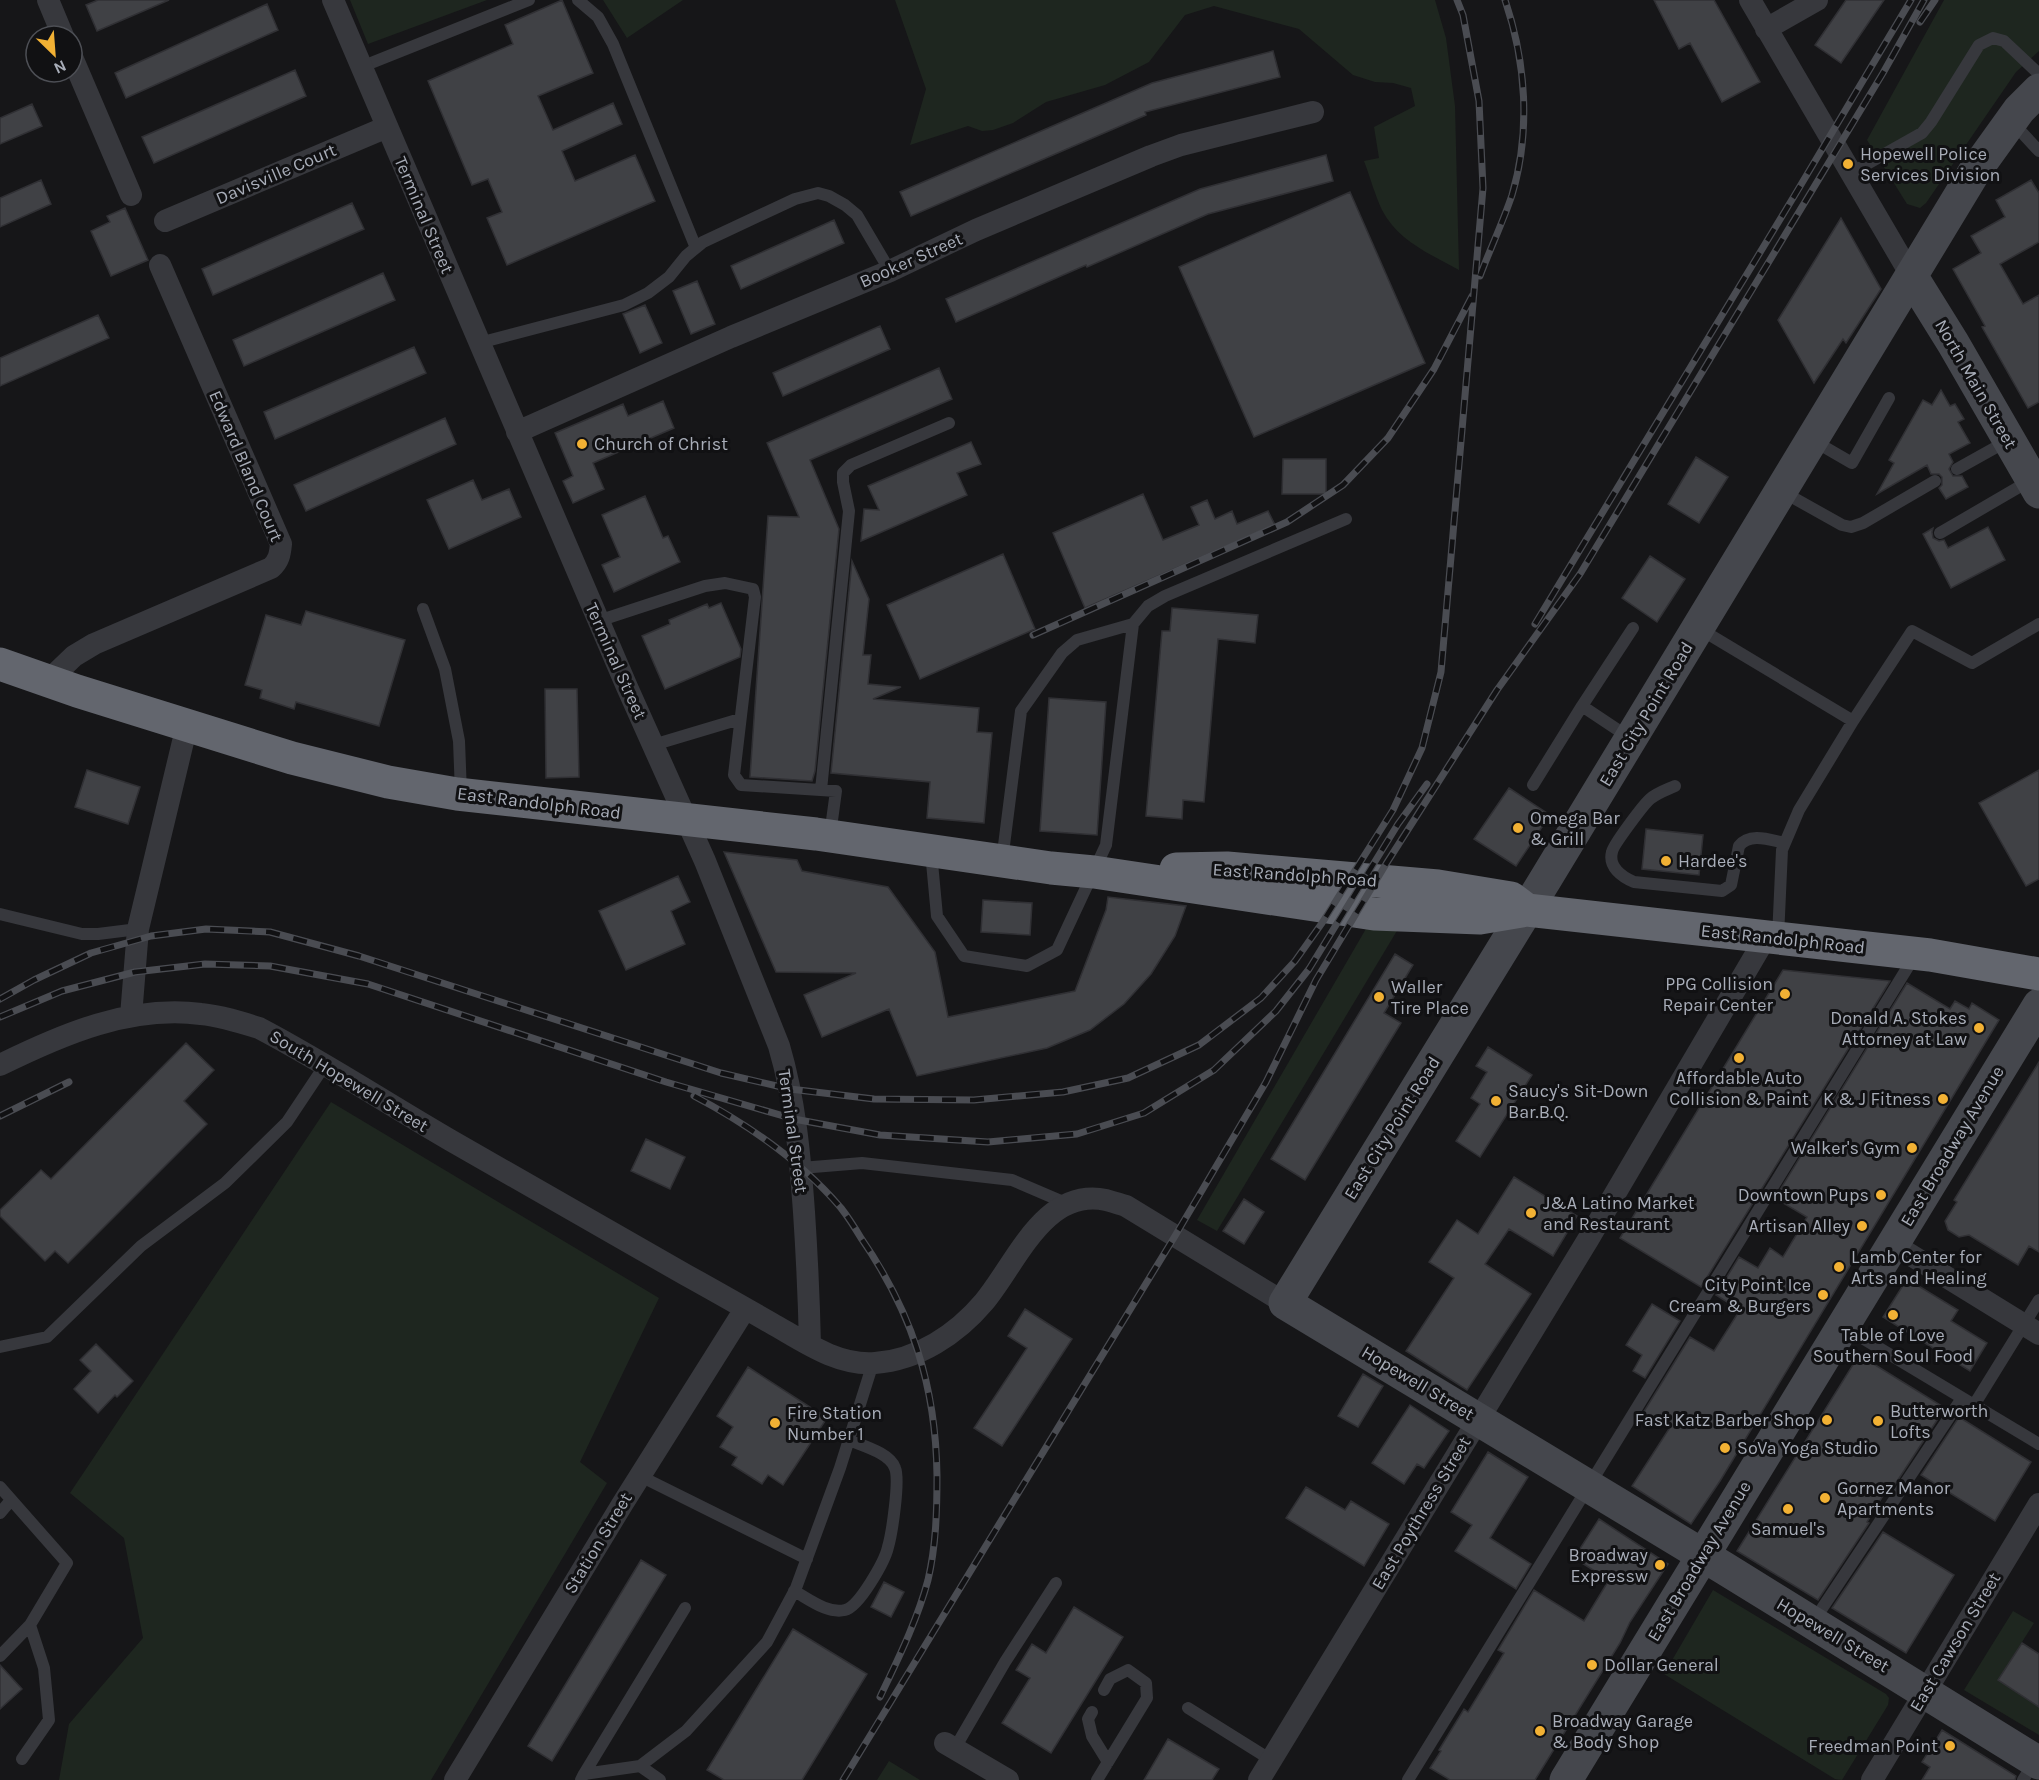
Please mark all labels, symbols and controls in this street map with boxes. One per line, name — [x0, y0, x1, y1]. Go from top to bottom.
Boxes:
north arrow — [24, 24, 84, 84]
text: N — [51, 56, 69, 78]
street label: Davisville Court — [212, 139, 340, 209]
place label: Hopewell Police Services Division — [1860, 143, 2000, 186]
street label: Terminal Street — [389, 153, 459, 277]
marker: Hopewell Police Services Division — [1841, 157, 1855, 171]
street label: Booker Street — [856, 227, 966, 293]
street label: North Main Street — [1930, 315, 2022, 453]
street label: Edward Bland Court — [204, 387, 288, 545]
place label: Church of Christ — [594, 433, 728, 455]
marker: Church of Christ — [575, 437, 589, 451]
street label: Terminal Street — [581, 599, 652, 723]
street label: East City Point Road — [1594, 638, 1698, 790]
street label: East Randolph Road — [456, 782, 622, 824]
place label: Omega Bar & Grill — [1530, 807, 1620, 850]
marker: Omega Bar & Grill — [1511, 821, 1525, 835]
place label: Hardee's — [1678, 850, 1748, 872]
marker: Hardee's — [1659, 854, 1673, 868]
street label: East Randolph Road — [1212, 858, 1378, 892]
street label: East Randolph Road — [1700, 919, 1866, 959]
place label: PPG Collision Repair Center — [1662, 973, 1773, 1016]
place label: Waller Tire Place — [1391, 976, 1469, 1019]
marker: PPG Collision Repair Center — [1778, 987, 1792, 1001]
marker: Waller Tire Place — [1372, 990, 1386, 1004]
place label: Donald A. Stokes Attorney at Law — [1830, 1007, 1967, 1050]
marker: Donald A. Stokes Attorney at Law — [1972, 1021, 1986, 1035]
street label: South Hopewell Street — [266, 1025, 433, 1137]
marker: Affordable Auto Collision & Paint — [1732, 1051, 1746, 1065]
street label: East City Point Road — [1339, 1052, 1445, 1204]
street label: East Broadway Avenue — [1895, 1062, 2009, 1230]
place label: Affordable Auto Collision & Paint — [1669, 1067, 1809, 1110]
street label: Terminal Street — [773, 1068, 813, 1195]
place label: Saucy's Sit-Down Bar.B.Q. — [1508, 1080, 1648, 1123]
place label: K & J Fitness — [1823, 1088, 1931, 1110]
marker: K & J Fitness — [1936, 1092, 1950, 1106]
marker: Saucy's Sit-Down Bar.B.Q. — [1489, 1094, 1503, 1108]
place label: Walker's Gym — [1791, 1137, 1900, 1159]
marker: Walker's Gym — [1905, 1141, 1919, 1155]
place label: Downtown Pups — [1738, 1184, 1869, 1206]
marker: Downtown Pups — [1874, 1188, 1888, 1202]
place label: J&A Latino Market and Restaurant — [1543, 1192, 1695, 1235]
marker: J&A Latino Market and Restaurant — [1524, 1206, 1538, 1220]
place label: Artisan Alley — [1748, 1215, 1851, 1237]
marker: Artisan Alley — [1855, 1219, 1869, 1233]
place label: Lamb Center for Arts and Healing — [1851, 1246, 1987, 1289]
marker: Lamb Center for Arts and Healing — [1832, 1260, 1846, 1274]
place label: City Point Ice Cream & Burgers — [1669, 1274, 1811, 1317]
marker: City Point Ice Cream & Burgers — [1816, 1288, 1830, 1302]
marker: Table of Love Southern Soul Food — [1886, 1308, 1900, 1322]
place label: Table of Love Southern Soul Food — [1813, 1324, 1973, 1367]
street label: Hopewell Street — [1358, 1341, 1479, 1425]
place label: Butterworth Lofts — [1890, 1400, 1988, 1443]
place label: Fire Station Number 1 — [787, 1402, 882, 1445]
place label: Fast Katz Barber Shop — [1635, 1409, 1815, 1431]
marker: Fast Katz Barber Shop — [1820, 1413, 1834, 1427]
marker: Butterworth Lofts — [1871, 1414, 1885, 1428]
marker: Fire Station Number 1 — [768, 1416, 782, 1430]
street label: East Poythress Street — [1367, 1432, 1476, 1594]
place label: SoVa Yoga Studio — [1737, 1437, 1878, 1459]
marker: SoVa Yoga Studio — [1718, 1441, 1732, 1455]
street label: East Broadway Avenue — [1642, 1477, 1756, 1645]
place label: Gornez Manor Apartments — [1837, 1477, 1951, 1520]
street label: Station Street — [559, 1488, 637, 1598]
marker: Gornez Manor Apartments — [1818, 1491, 1832, 1505]
marker: Samuel's — [1781, 1502, 1795, 1516]
place label: Samuel's — [1751, 1518, 1825, 1540]
place label: Broadway Expressw — [1569, 1544, 1649, 1587]
marker: Broadway Expressw — [1653, 1558, 1667, 1572]
street label: East Cawson Street — [1905, 1568, 2005, 1716]
street label: Hopewell Street — [1773, 1593, 1894, 1677]
place label: Dollar General — [1604, 1654, 1719, 1676]
marker: Dollar General — [1585, 1658, 1599, 1672]
place label: Broadway Garage & Body Shop — [1552, 1710, 1693, 1753]
marker: Broadway Garage & Body Shop — [1533, 1724, 1547, 1738]
place label: Freedman Point — [1808, 1735, 1938, 1757]
marker: Freedman Point — [1943, 1739, 1957, 1753]

